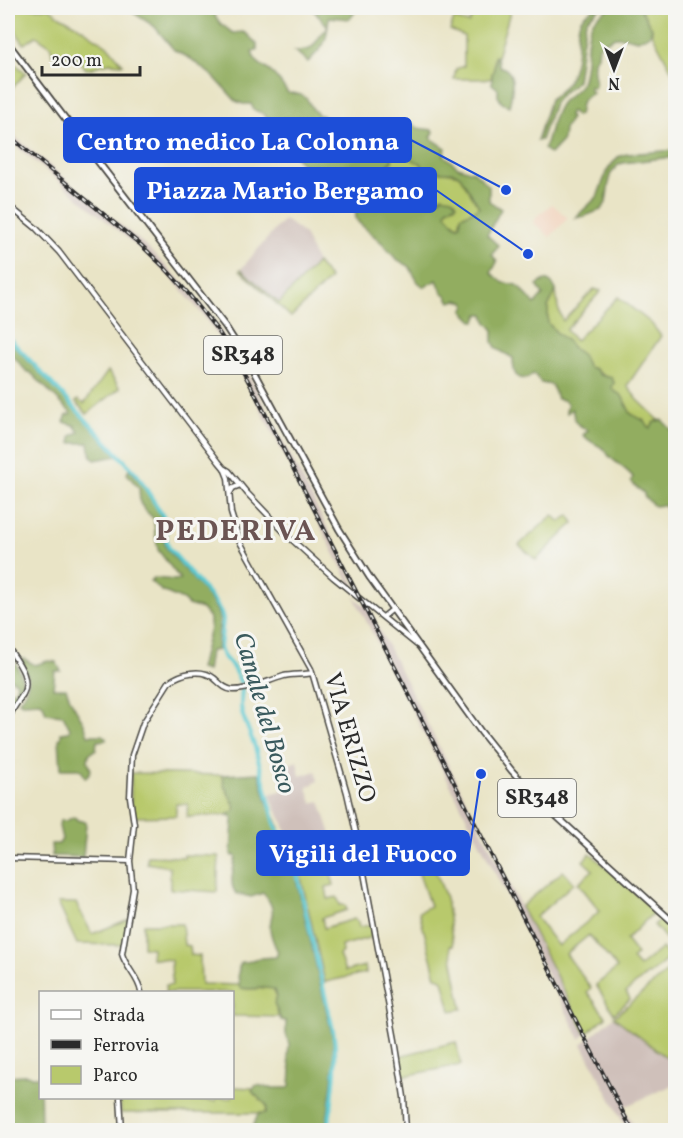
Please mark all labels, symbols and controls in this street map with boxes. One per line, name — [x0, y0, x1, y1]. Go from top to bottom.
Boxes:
scale bar — [42, 39, 140, 77]
north arrow — [584, 39, 644, 99]
text: 200 m — [51, 49, 102, 74]
text: N — [608, 71, 620, 93]
callout: Centro medico La Colonna — [64, 118, 411, 162]
text: Centro medico La Colonna — [77, 125, 399, 161]
callout: Piazza Mario Bergamo — [135, 168, 436, 212]
text: Piazza Mario Bergamo — [146, 174, 424, 210]
road number: SR348 — [204, 336, 282, 374]
district label: PEDERIVA — [155, 511, 317, 553]
water label: Canale del Bosco — [224, 628, 304, 798]
street label: VIA ERIZZO — [314, 669, 384, 807]
road number: SR348 — [498, 779, 576, 817]
callout: Vigili del Fuoco — [257, 831, 469, 875]
text: Vigili del Fuoco — [269, 837, 457, 873]
legend — [39, 991, 234, 1099]
text: Strada — [93, 1004, 145, 1029]
text: Ferrovia — [93, 1034, 159, 1059]
text: Parco — [93, 1064, 138, 1089]

